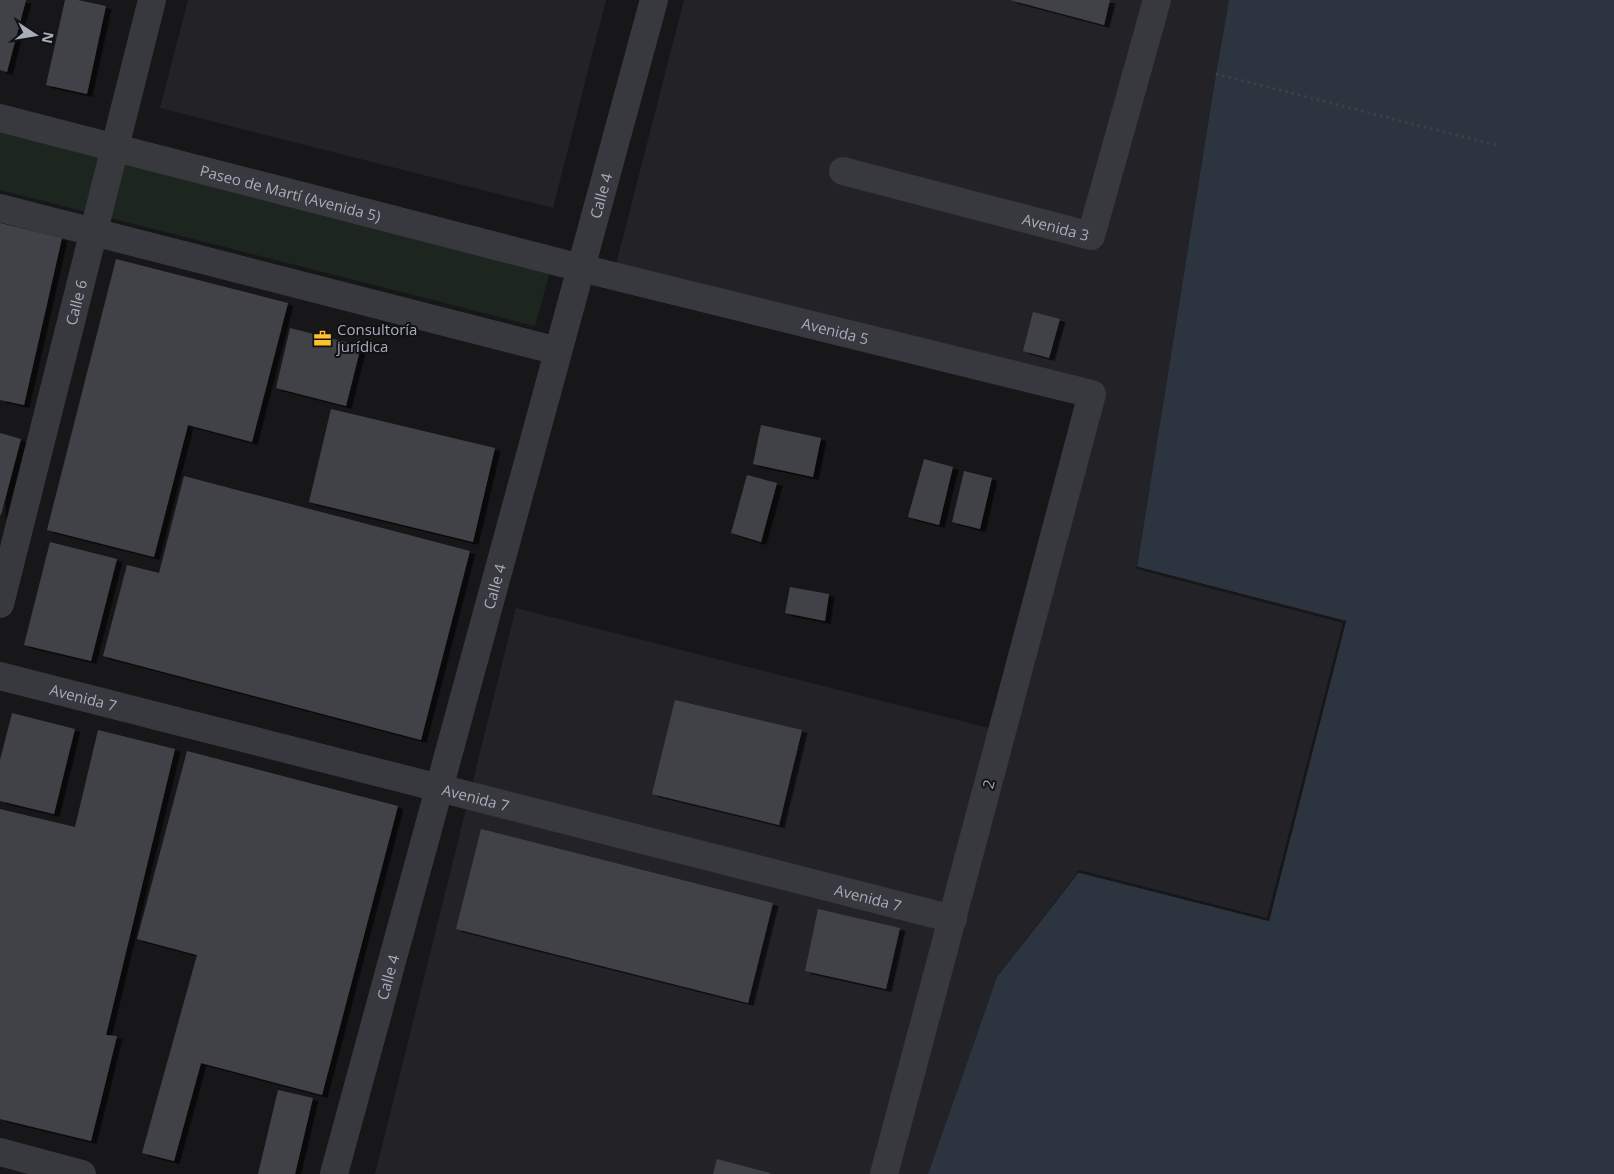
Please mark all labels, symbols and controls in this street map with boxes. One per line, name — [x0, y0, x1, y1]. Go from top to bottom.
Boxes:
north arrow — [10, 10, 60, 60]
text: N — [38, 30, 59, 45]
street label: Paseo de Martí (Avenida 5) — [198, 160, 383, 226]
street label: Calle 4 — [585, 170, 617, 221]
street label: Avenida 3 — [1020, 208, 1091, 245]
street label: Calle 6 — [61, 278, 91, 327]
street label: Avenida 5 — [800, 313, 871, 349]
place label: Consultoría jurídica — [336, 319, 417, 356]
office icon: Consultoría jurídica — [313, 328, 333, 348]
street label: Calle 4 — [478, 561, 510, 611]
street label: Avenida 7 — [48, 679, 119, 715]
street label: 2 — [977, 777, 999, 791]
street label: Avenida 7 — [440, 779, 511, 815]
street label: Avenida 7 — [833, 879, 904, 916]
street label: Calle 4 — [372, 952, 403, 1002]

